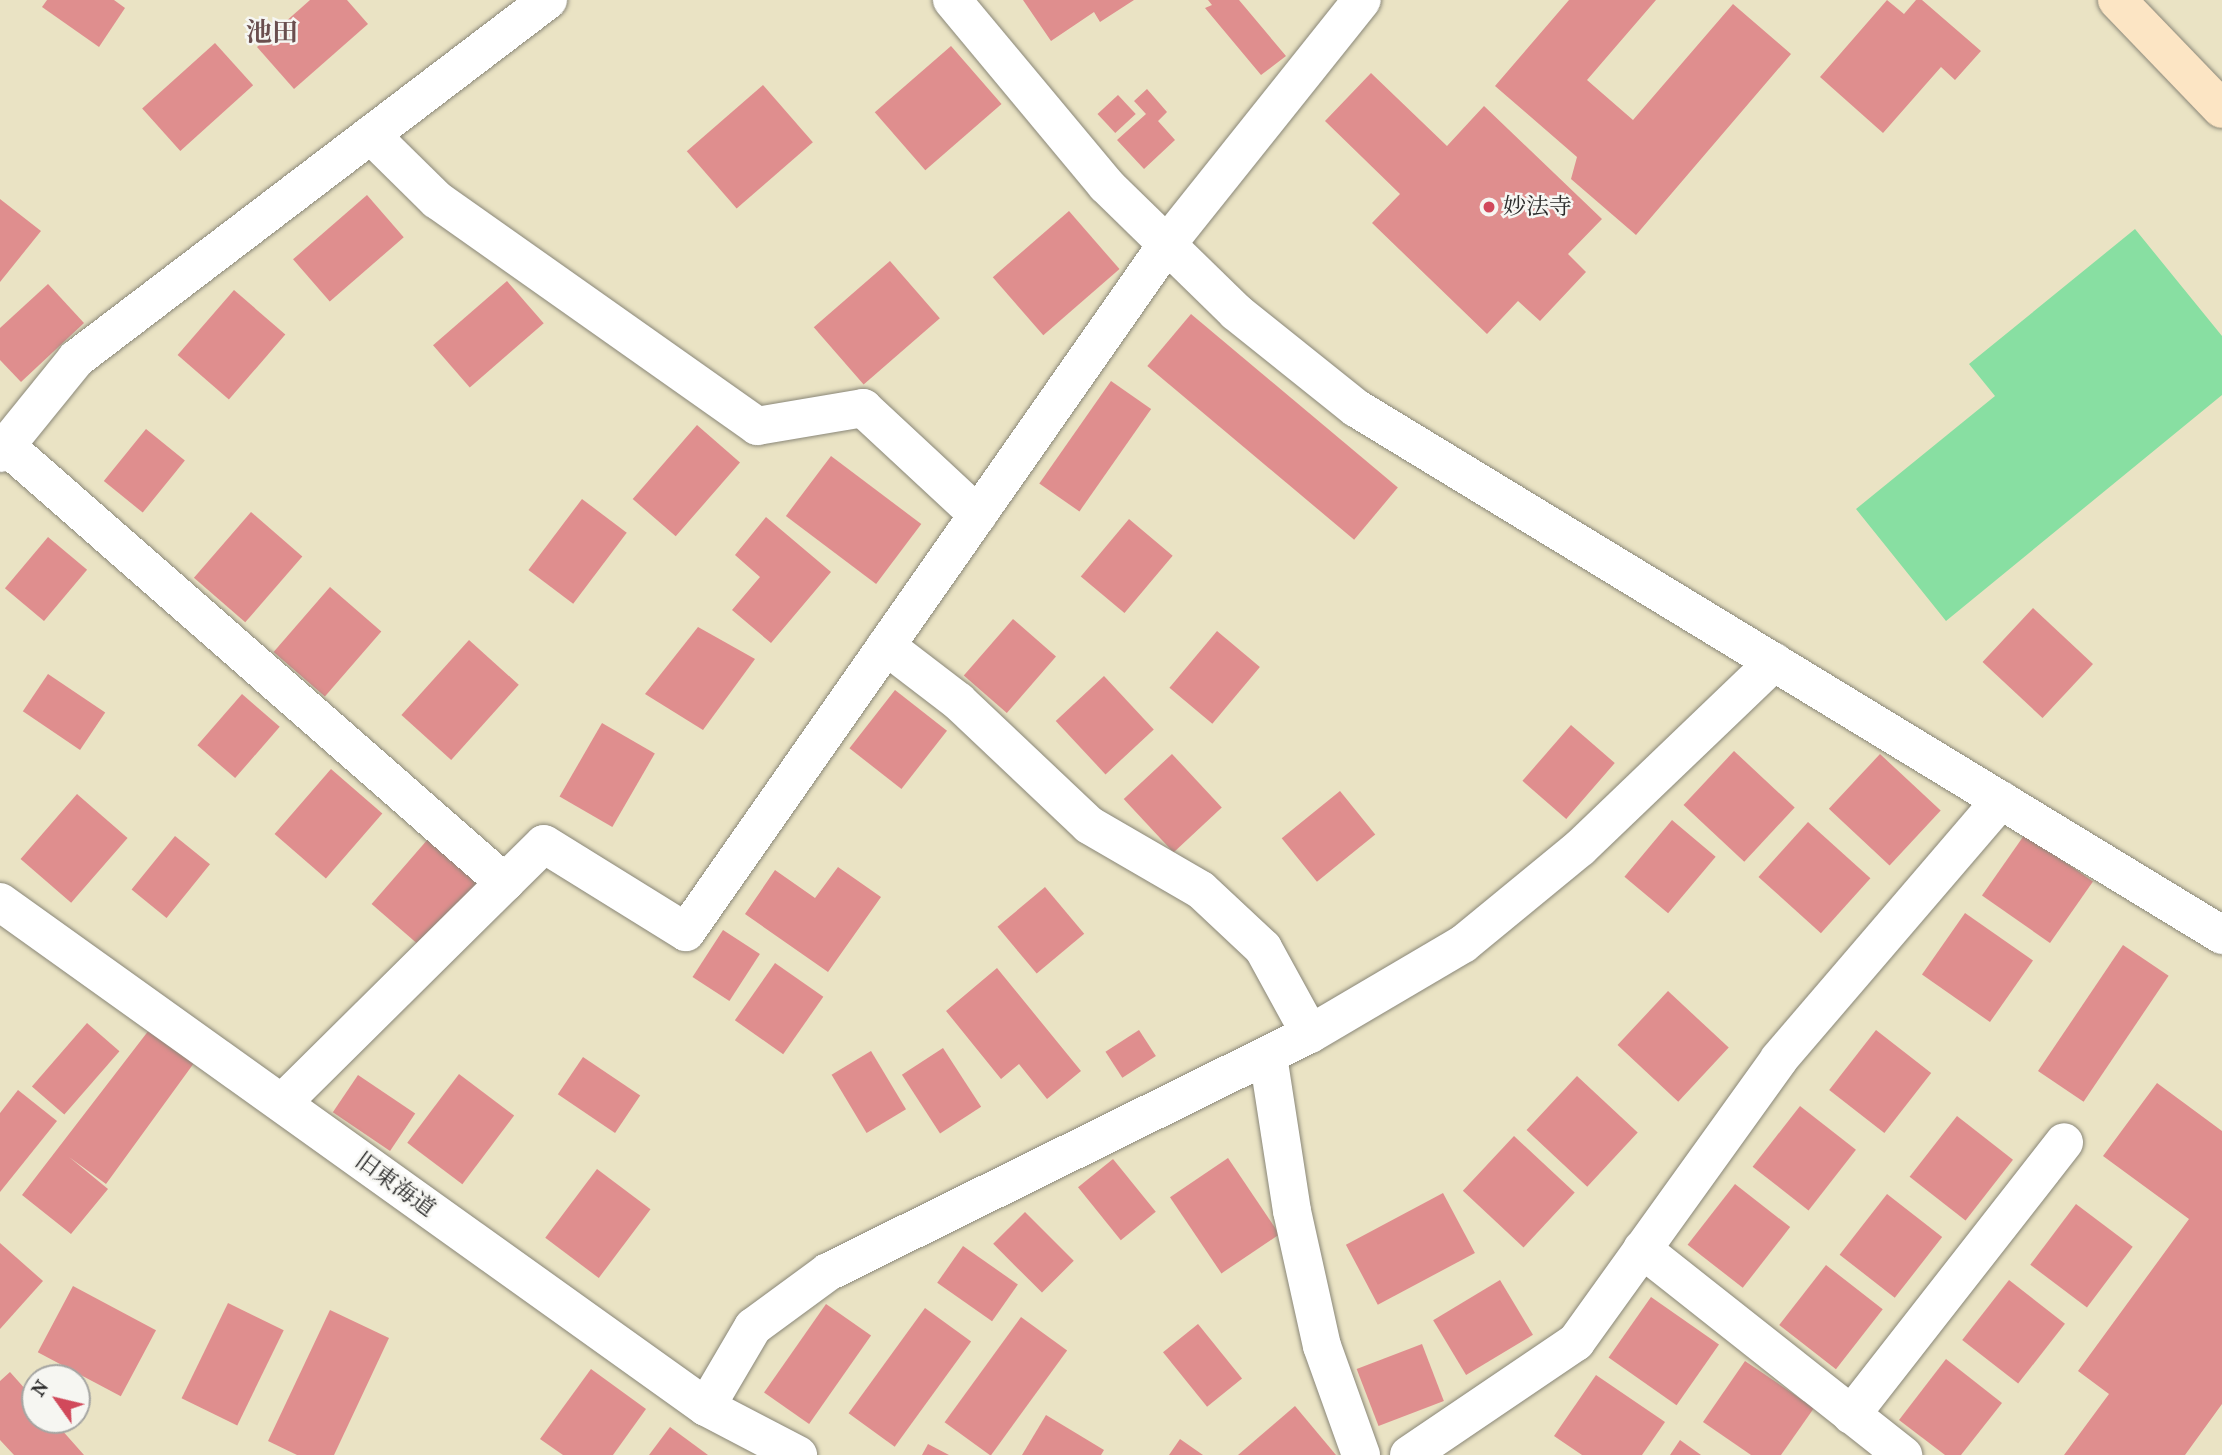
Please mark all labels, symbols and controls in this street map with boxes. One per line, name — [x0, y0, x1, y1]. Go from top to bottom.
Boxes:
district label: 池田 — [246, 17, 298, 49]
place label: 妙法寺 — [1503, 193, 1572, 221]
marker: 妙法寺 — [1481, 199, 1497, 215]
street label: 旧東海道 — [350, 1147, 440, 1223]
north arrow — [21, 1364, 91, 1434]
text: N — [27, 1376, 53, 1401]

